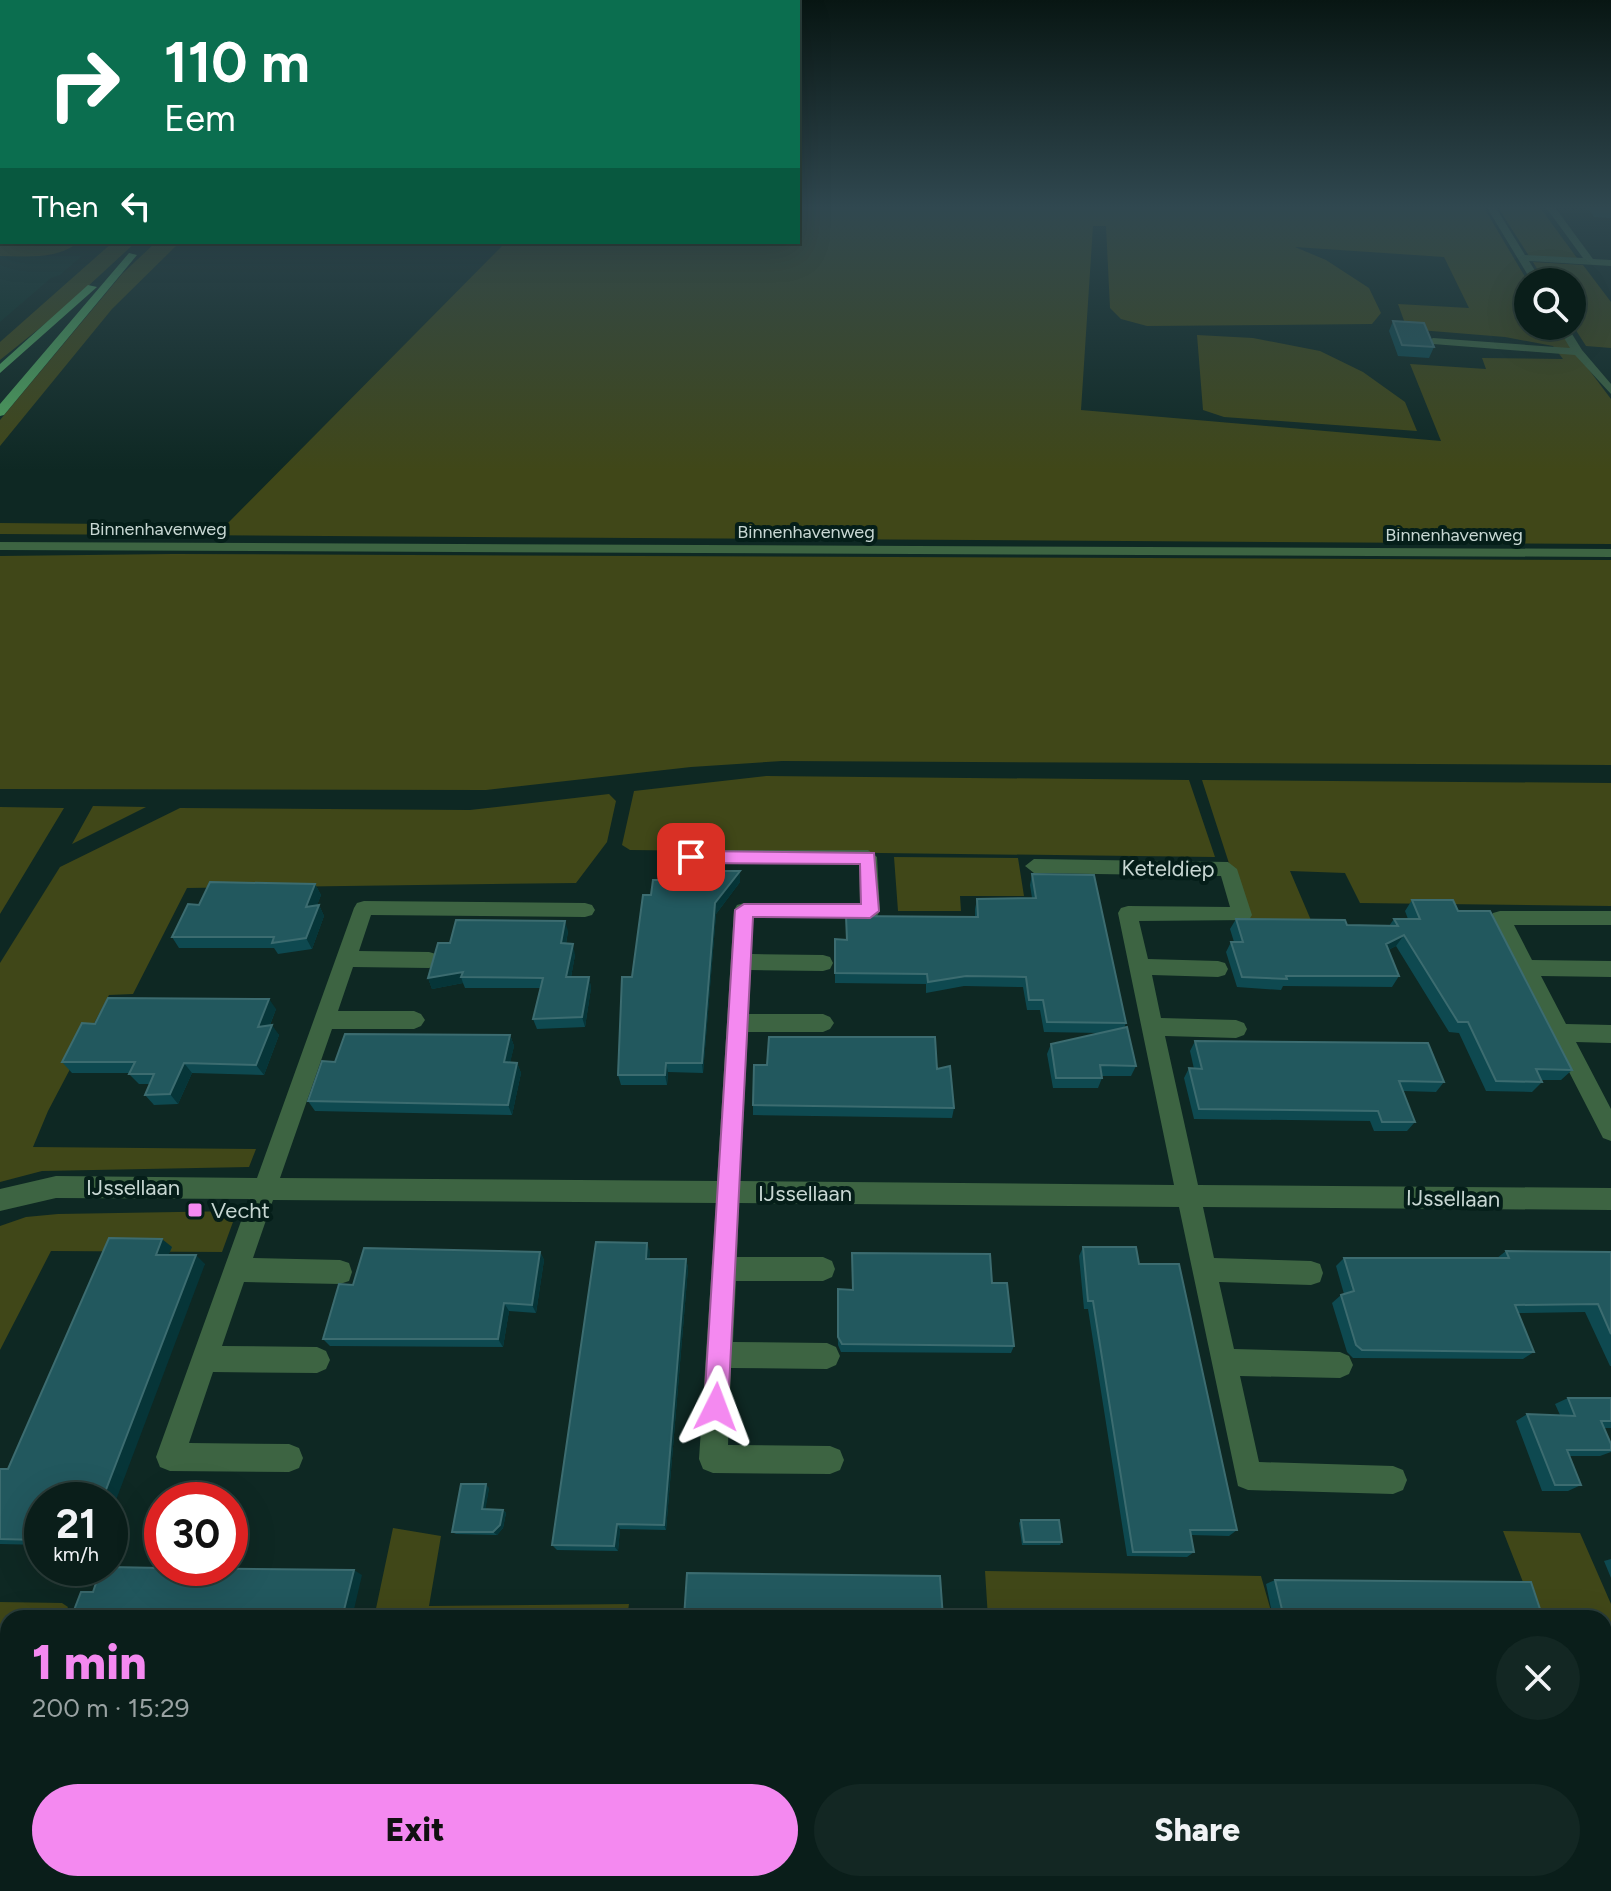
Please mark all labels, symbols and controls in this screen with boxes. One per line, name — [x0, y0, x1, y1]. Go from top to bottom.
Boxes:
text: 110 m — [164, 29, 310, 96]
icon: right — [32, 32, 136, 136]
text: Eem — [164, 97, 236, 140]
icon: left — [114, 184, 158, 228]
text: Then — [32, 188, 98, 225]
map controls — [1514, 268, 1586, 340]
button: search — [1514, 268, 1586, 340]
street label: Binnenhavenweg — [89, 518, 227, 540]
street label: Binnenhavenweg — [737, 521, 875, 543]
street label: Binnenhavenweg — [1385, 524, 1523, 546]
pin — [657, 823, 725, 891]
icon: arrive — [669, 835, 713, 879]
street label: Keteldiep — [1121, 854, 1215, 883]
street label: IJssellaan — [86, 1174, 180, 1201]
street label: IJssellaan — [758, 1180, 852, 1207]
street label: IJssellaan — [1406, 1184, 1500, 1213]
place label: Vecht — [211, 1197, 270, 1224]
marker: Vecht — [186, 1201, 204, 1219]
position arrow — [674, 1365, 758, 1449]
speed limit sign: 30 — [144, 1482, 248, 1586]
text: 21 — [56, 1500, 96, 1548]
text: km/h — [53, 1542, 99, 1566]
text: 1 min — [32, 1633, 147, 1691]
button: close — [1496, 1636, 1580, 1720]
text: 200 m · 15:29 — [32, 1692, 189, 1724]
button: Exit — [32, 1784, 798, 1876]
button: Share — [814, 1784, 1580, 1876]

